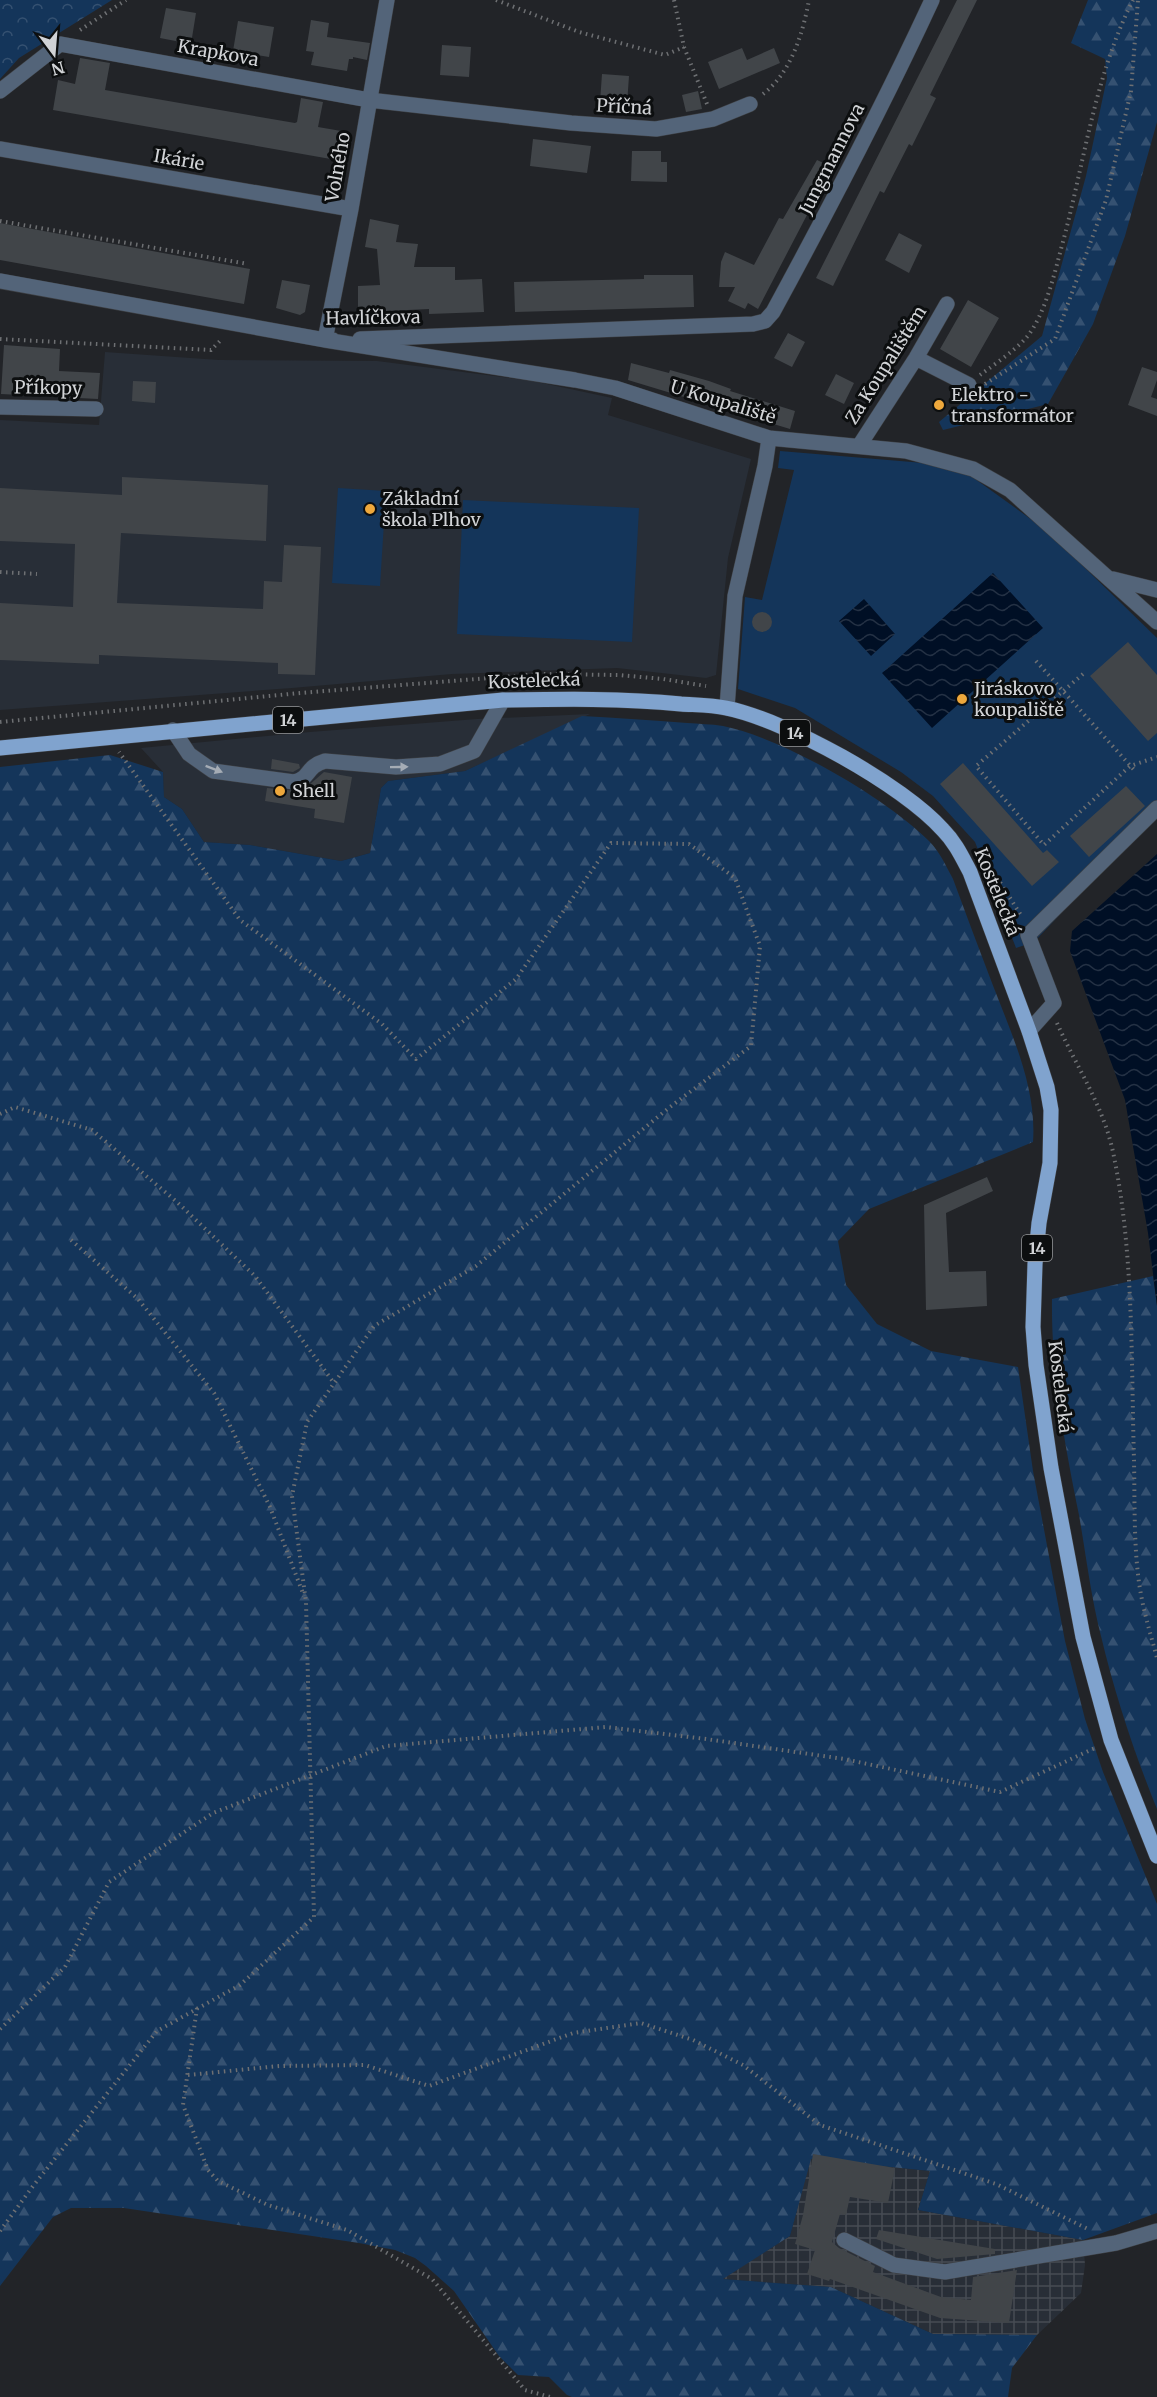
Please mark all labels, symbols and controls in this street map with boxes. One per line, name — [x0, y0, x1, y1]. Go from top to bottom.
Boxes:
north arrow — [24, 24, 84, 84]
street label: Krapkova — [176, 34, 261, 71]
text: N — [49, 57, 67, 80]
street label: Příčná — [595, 94, 653, 119]
street label: Jungmannova — [793, 99, 870, 219]
street label: Volného — [320, 130, 355, 205]
street label: Ikárie — [152, 144, 206, 175]
street label: Za Koupalištěm — [840, 301, 931, 428]
street label: Havlíčkova — [325, 305, 421, 330]
street label: Příkopy — [14, 375, 83, 400]
street label: U Koupaliště — [668, 375, 779, 428]
place label: Elektro - transformátor — [951, 383, 1074, 427]
marker: Elektro - transformátor — [932, 398, 946, 412]
place label: Základní škola Plhov — [382, 487, 482, 531]
marker: Základní škola Plhov — [363, 502, 377, 516]
street label: Kostelecká — [487, 667, 581, 694]
place label: Jiráskovo koupaliště — [973, 677, 1064, 721]
marker: Jiráskovo koupaliště — [955, 692, 969, 706]
road number: 14 — [273, 707, 303, 733]
road number: 14 — [780, 720, 810, 746]
one-way arrow — [389, 762, 408, 771]
one-way arrow — [206, 764, 224, 774]
place label: Shell — [292, 779, 335, 802]
marker: Shell — [273, 784, 287, 798]
street label: Kostelecká — [969, 844, 1026, 940]
road number: 14 — [1022, 1235, 1052, 1261]
street label: Kostelecká — [1043, 1339, 1078, 1435]

